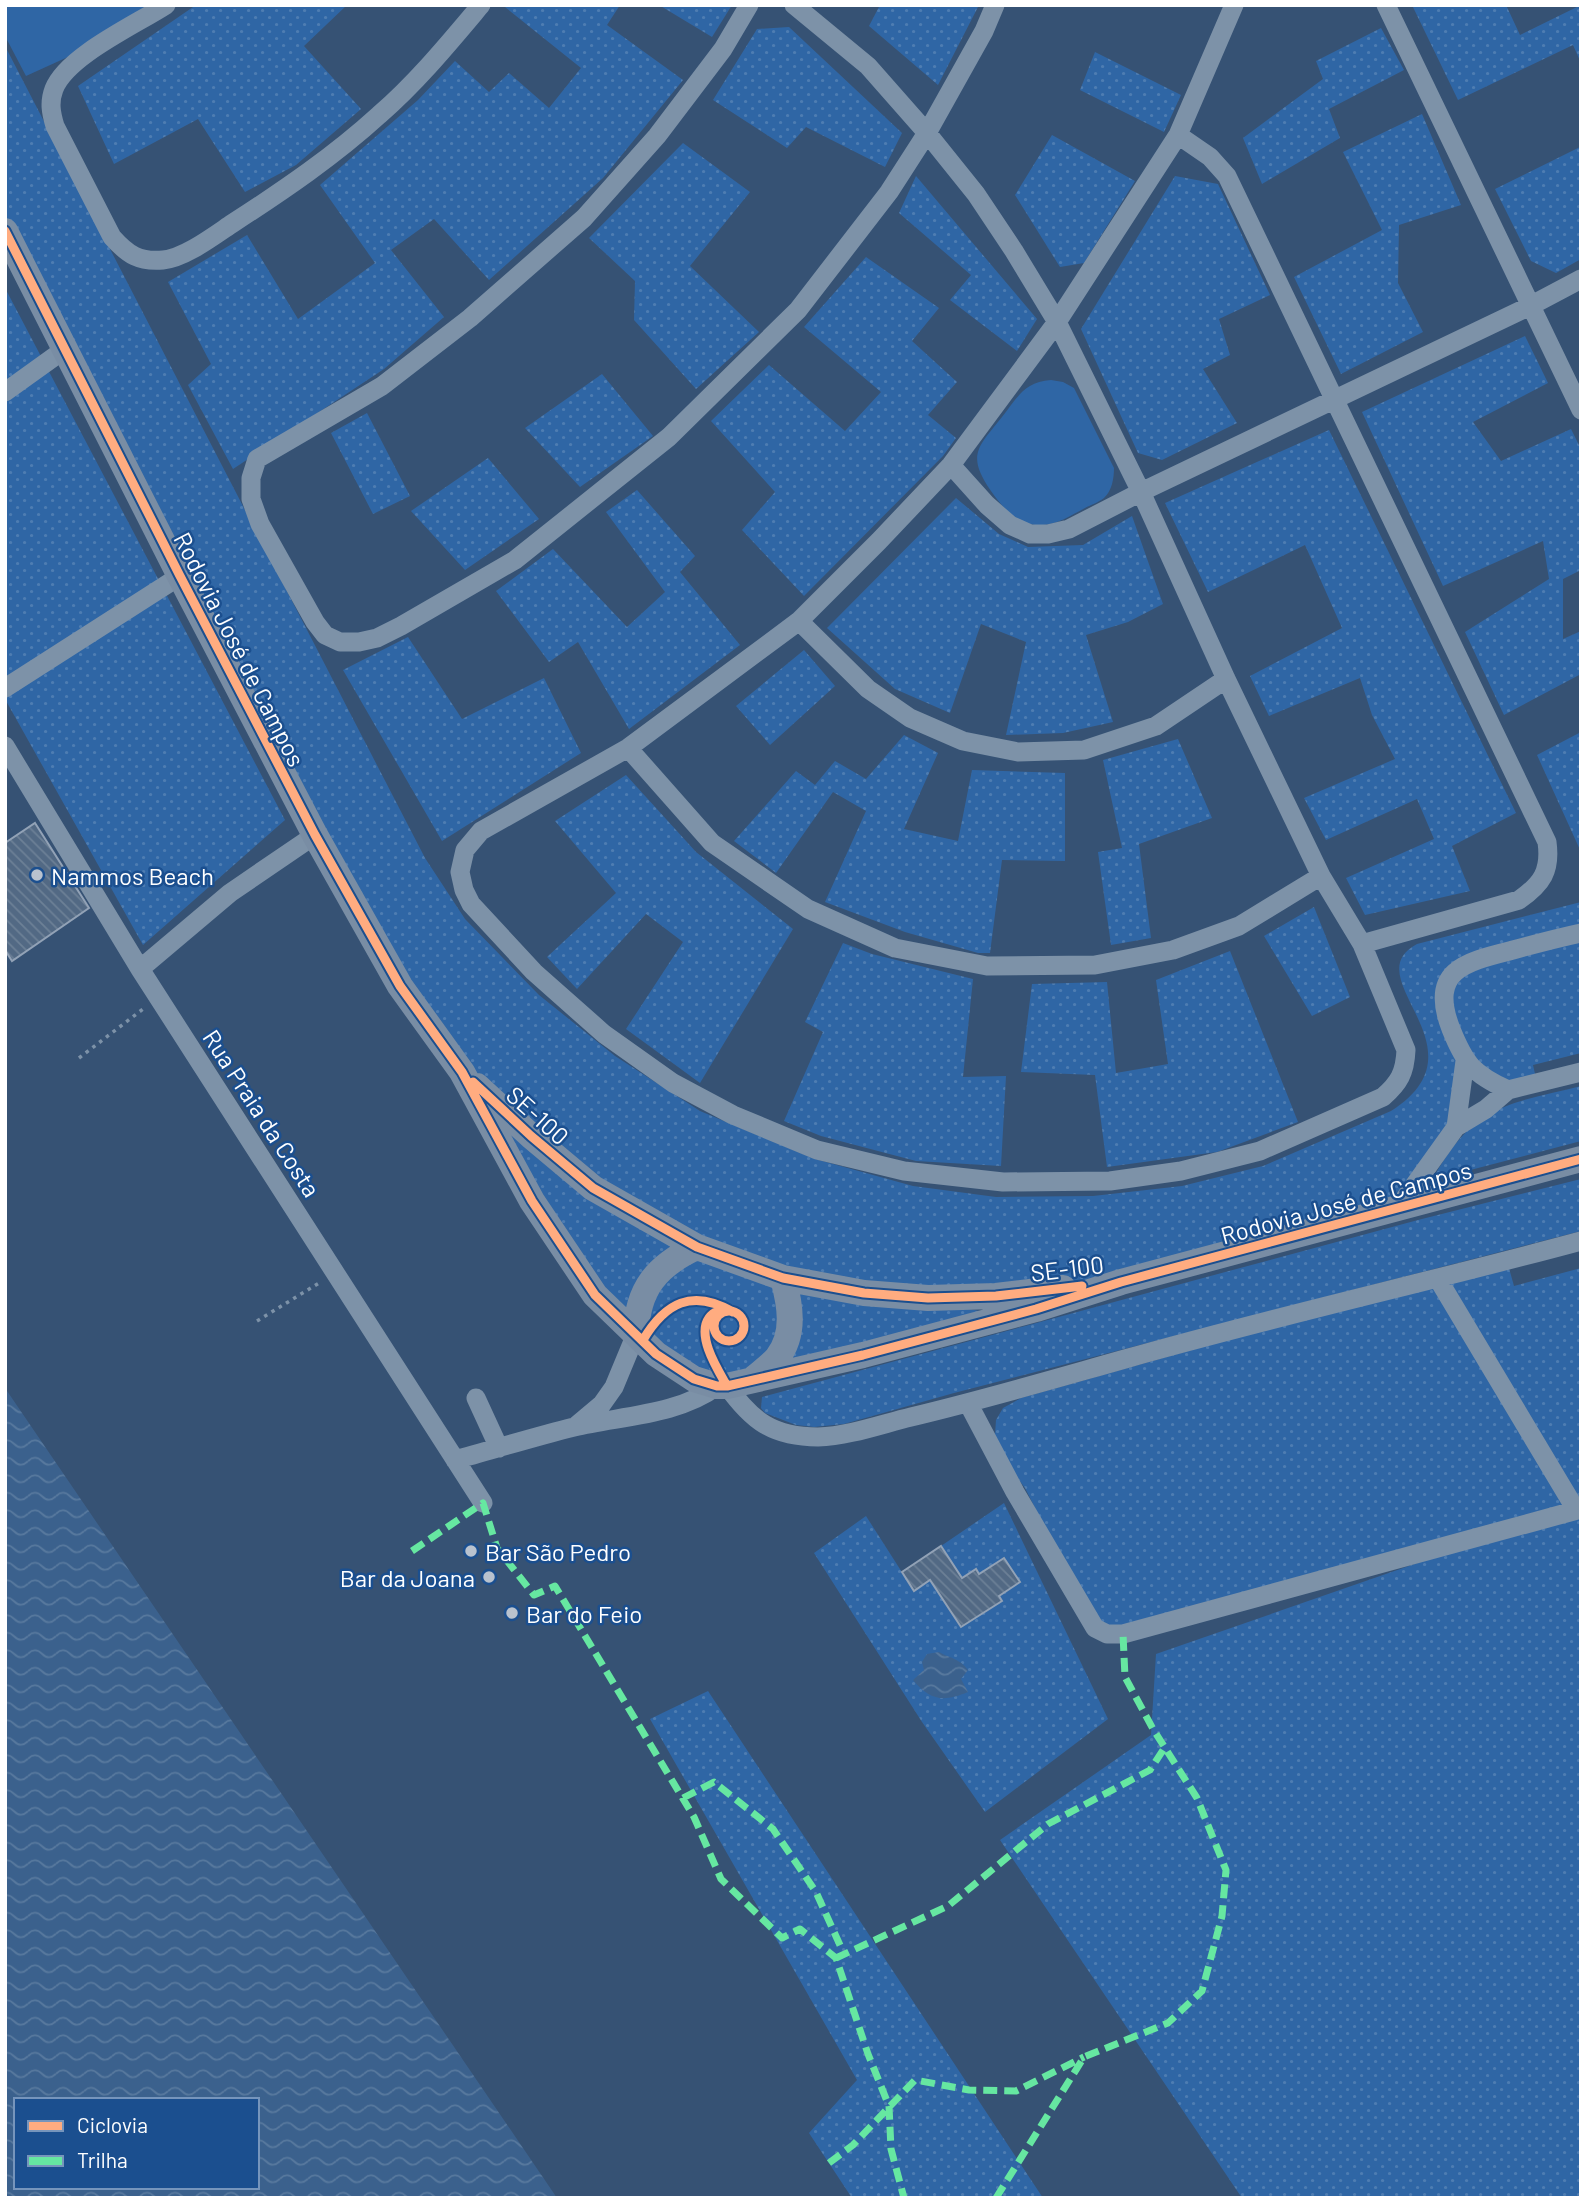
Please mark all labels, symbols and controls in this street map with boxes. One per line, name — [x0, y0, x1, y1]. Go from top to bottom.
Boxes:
street label: Rodovia José de Campos — [168, 527, 312, 771]
place label: Nammos Beach — [51, 861, 214, 890]
marker: Nammos Beach — [29, 867, 45, 883]
street label: Rua Praia da Costa — [197, 1024, 327, 1202]
street label: SE-100 — [501, 1080, 575, 1150]
street label: Rodovia José de Campos — [1217, 1154, 1475, 1250]
street label: SE-100 — [1029, 1249, 1105, 1287]
place label: Bar São Pedro — [485, 1537, 631, 1566]
marker: Bar São Pedro — [463, 1543, 479, 1559]
place label: Bar da Joana — [340, 1563, 475, 1592]
marker: Bar da Joana — [481, 1569, 497, 1585]
place label: Bar do Feio — [526, 1599, 642, 1628]
marker: Bar do Feio — [504, 1605, 520, 1621]
legend — [14, 2098, 259, 2189]
text: Ciclovia — [77, 2112, 148, 2137]
text: Trilha — [77, 2147, 128, 2172]

